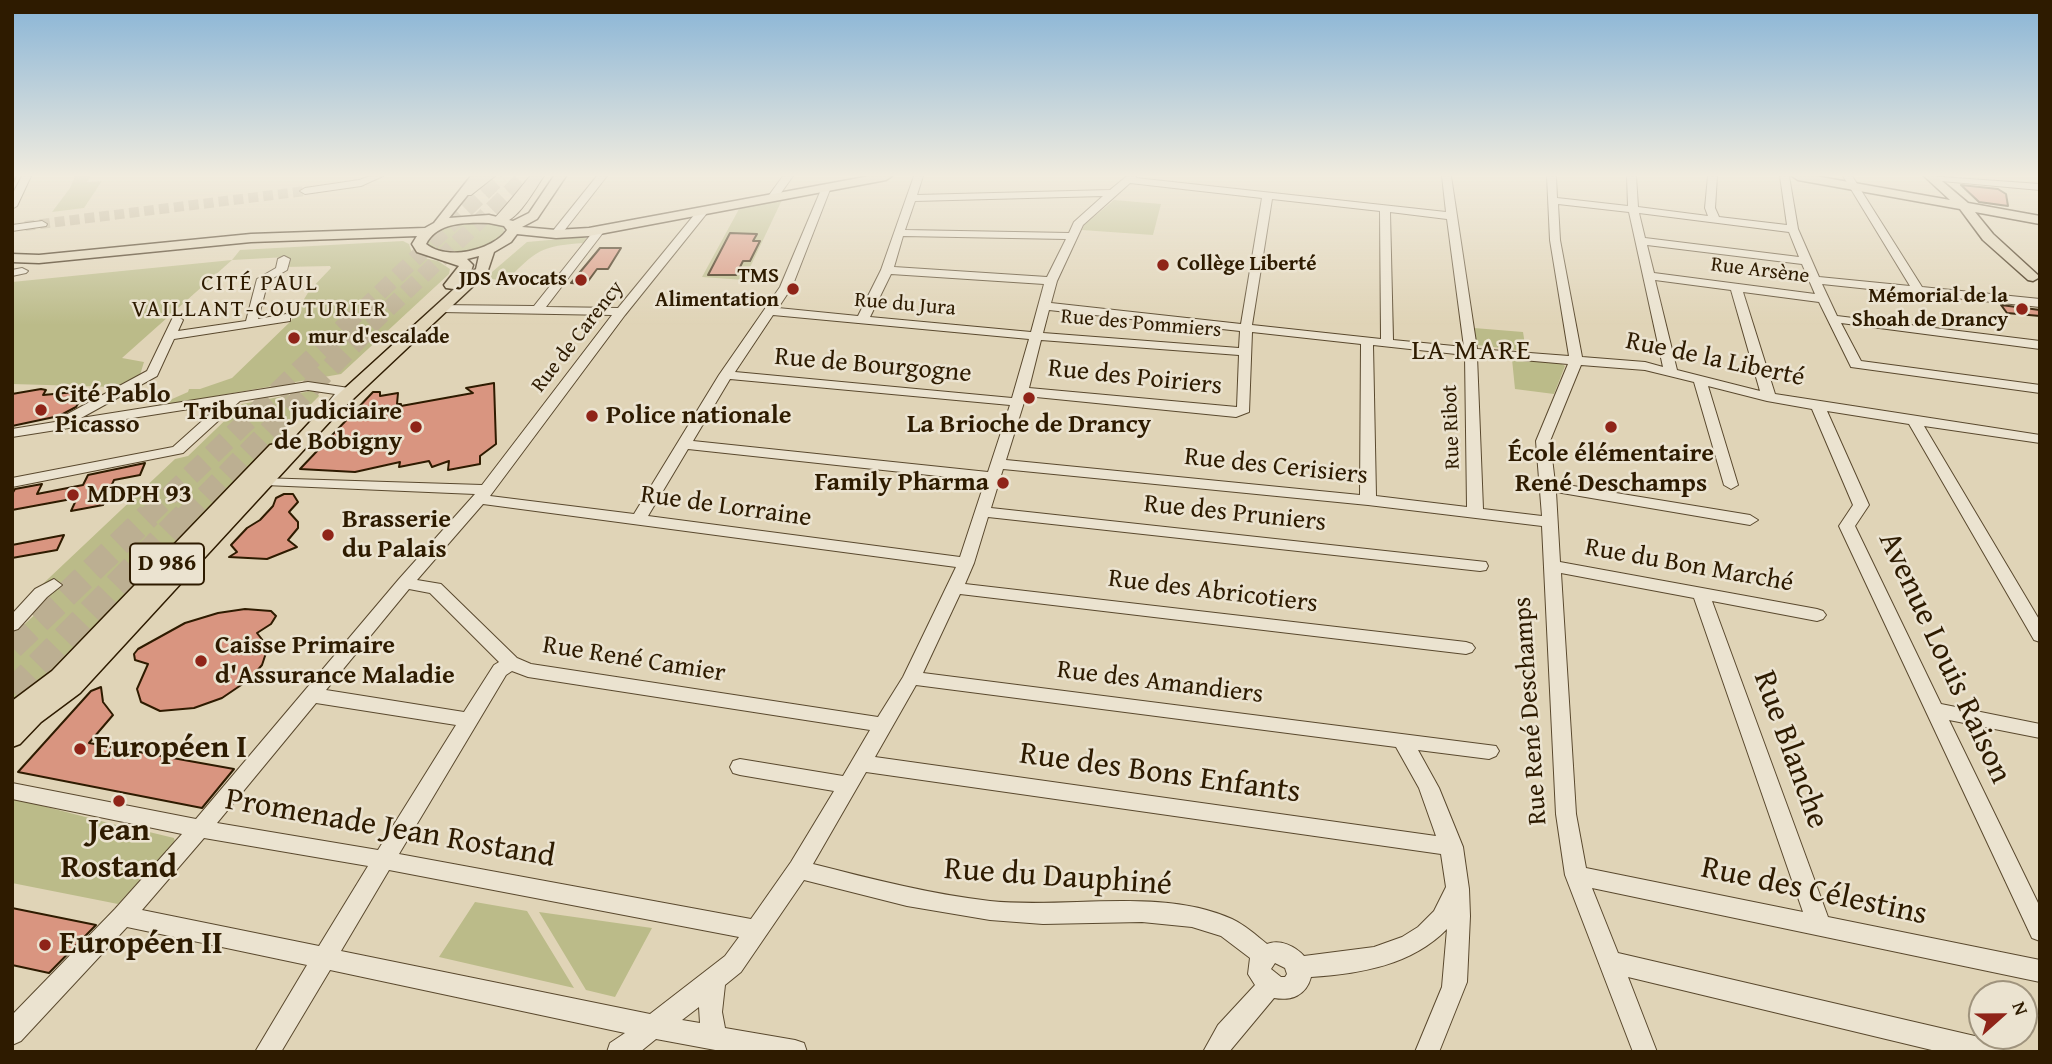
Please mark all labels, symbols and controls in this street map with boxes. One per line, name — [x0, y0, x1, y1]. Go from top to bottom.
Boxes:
place label: Collège Liberté — [1177, 252, 1317, 278]
street label: Rue Arsène — [1709, 252, 1811, 290]
marker: Collège Liberté — [1155, 257, 1171, 273]
place label: TMS Alimentation — [655, 264, 779, 314]
place label: JDS Avocats — [459, 267, 567, 293]
district label: CITÉ PAUL VAILLANT-COUTURIER — [134, 270, 386, 324]
marker: JDS Avocats — [573, 272, 589, 288]
street label: Rue de Carency — [527, 276, 629, 398]
marker: TMS Alimentation — [785, 281, 801, 297]
place label: Mémorial de la Shoah de Drancy — [1852, 284, 2008, 334]
street label: Rue du Jura — [853, 288, 957, 322]
marker: Mémorial de la Shoah de Drancy — [2014, 301, 2030, 317]
street label: Rue des Pommiers — [1060, 304, 1222, 344]
place label: mur d'escalade — [308, 325, 450, 351]
street label: Rue de la Liberté — [1623, 326, 1807, 394]
marker: mur d'escalade — [286, 330, 302, 346]
district label: LA MARE — [1412, 335, 1532, 369]
street label: Rue de Bourgogne — [773, 342, 973, 390]
street label: Rue des Poiriers — [1046, 353, 1224, 403]
place label: Cité Pablo Picasso — [55, 379, 171, 440]
street label: Rue Ribot — [1438, 384, 1466, 470]
marker: La Brioche de Drancy — [1021, 390, 1037, 406]
place label: Tribunal judiciaire de Bobigny — [184, 396, 402, 458]
place label: Police nationale — [606, 400, 792, 432]
marker: Cité Pablo Picasso — [33, 402, 49, 418]
marker: Police nationale — [584, 408, 600, 424]
place label: La Brioche de Drancy — [907, 409, 1151, 441]
marker: Tribunal judiciaire de Bobigny — [408, 419, 424, 435]
marker: École élémentaire René Deschamps — [1603, 419, 1619, 435]
place label: École élémentaire René Deschamps — [1508, 438, 1714, 500]
street label: Rue des Cerisiers — [1183, 442, 1369, 492]
place label: Family Pharma — [814, 467, 989, 499]
marker: Family Pharma — [995, 475, 1011, 491]
place label: MDPH 93 — [87, 479, 192, 511]
street label: Rue de Lorraine — [639, 480, 813, 534]
marker: MDPH 93 — [65, 487, 81, 503]
street label: Rue des Pruniers — [1142, 489, 1328, 539]
place label: Brasserie du Palais — [342, 504, 451, 566]
street label: Avenue Louis Raison — [1869, 526, 2019, 790]
marker: Brasserie du Palais — [320, 527, 336, 543]
street label: Rue du Bon Marché — [1582, 532, 1796, 600]
road number: D 986 — [130, 544, 204, 584]
street label: Rue des Abricotiers — [1106, 564, 1320, 620]
street label: Rue René Deschamps — [1507, 596, 1555, 826]
place label: Caisse Primaire d'Assurance Maladie — [215, 630, 455, 692]
street label: Rue René Camier — [540, 630, 728, 690]
marker: Caisse Primaire d'Assurance Maladie — [193, 653, 209, 669]
street label: Rue des Amandiers — [1055, 655, 1265, 711]
street label: Rue Blanche — [1744, 666, 1836, 834]
place label: Européen I — [94, 730, 247, 768]
street label: Rue des Bons Enfants — [1017, 735, 1303, 813]
marker: Européen I — [72, 741, 88, 757]
street label: Promenade Jean Rostand — [222, 781, 558, 877]
marker: Jean Rostand — [111, 793, 127, 809]
place label: Jean Rostand — [61, 813, 177, 888]
street label: Rue des Célestins — [1698, 849, 1930, 935]
street label: Rue du Dauphiné — [943, 851, 1173, 905]
place label: Européen II — [59, 926, 223, 964]
marker: Européen II — [37, 937, 53, 953]
north arrow — [1968, 980, 2038, 1050]
text: N — [2005, 997, 2036, 1019]

